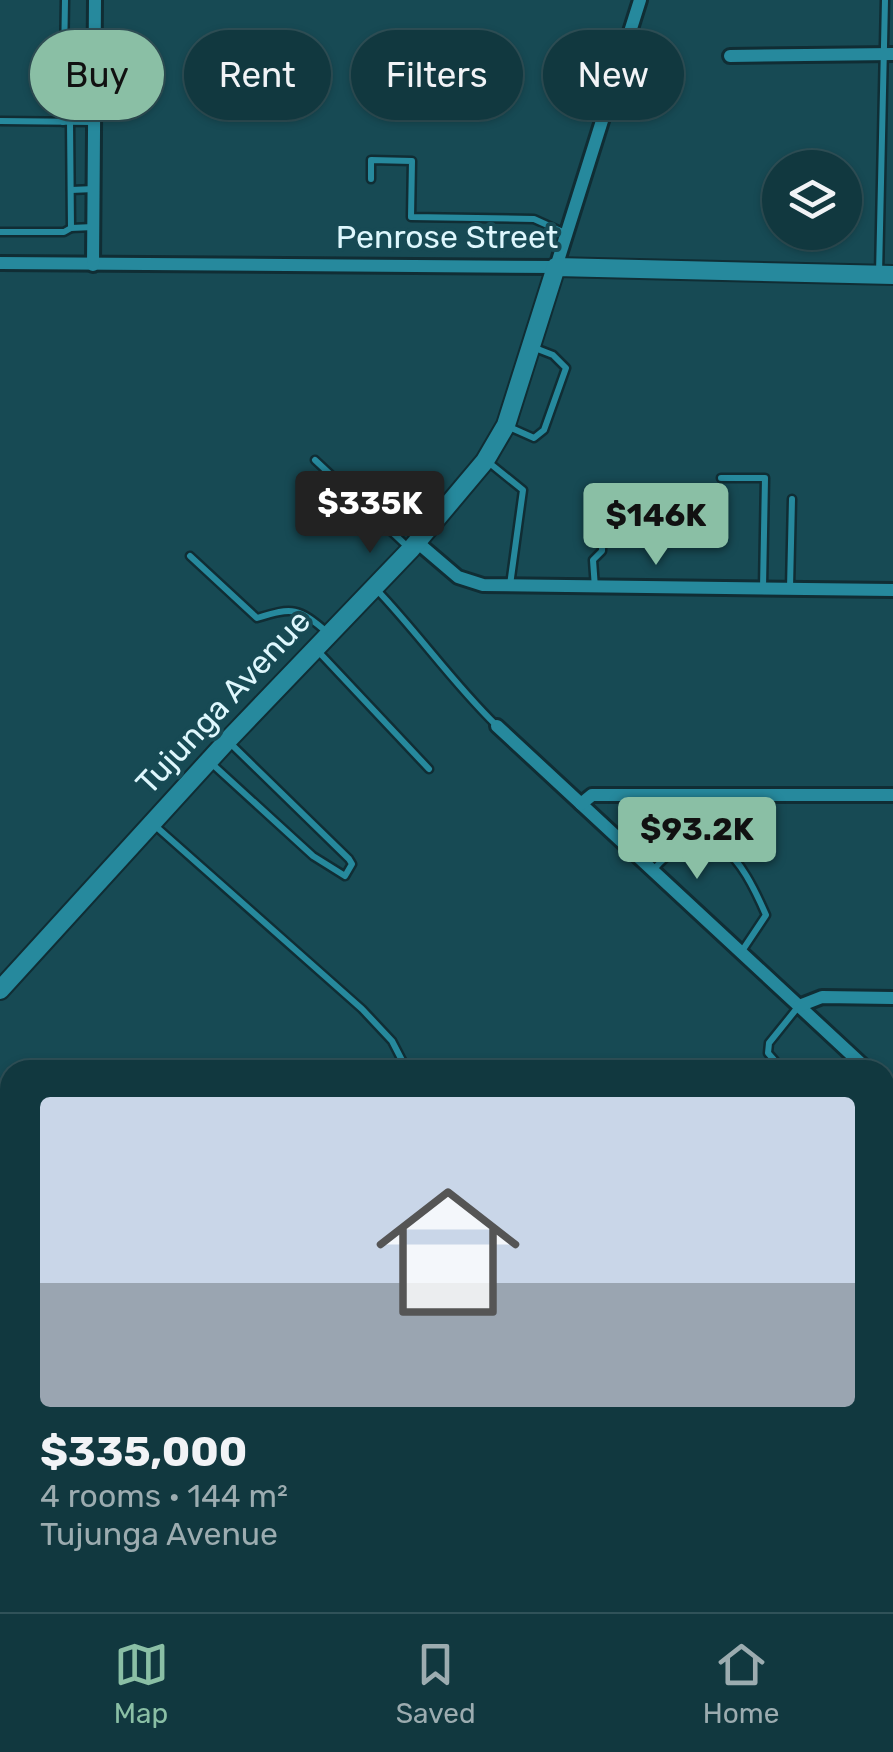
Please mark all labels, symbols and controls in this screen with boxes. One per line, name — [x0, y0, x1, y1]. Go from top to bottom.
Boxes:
chip: Buy — [30, 30, 164, 120]
chip: Rent — [184, 30, 331, 120]
chip: Filters — [351, 30, 523, 120]
chip: New — [543, 30, 684, 120]
map controls — [762, 150, 862, 250]
button: layers — [762, 150, 862, 250]
street label: Penrose Street — [336, 218, 558, 256]
pin: $335K — [300, 471, 440, 556]
pin: $146K — [586, 483, 726, 568]
text: $335K — [317, 484, 423, 522]
text: $146K — [605, 496, 707, 534]
street label: Tujunga Avenue — [128, 602, 318, 802]
pin: $93.2K — [616, 797, 778, 882]
text: $93.2K — [640, 810, 754, 848]
icon: home — [358, 1162, 538, 1342]
text: $335,000 — [40, 1427, 247, 1477]
text: 4 rooms · 144 m² — [40, 1477, 288, 1515]
text: Tujunga Avenue — [40, 1515, 278, 1553]
tab: Map — [114, 1637, 169, 1730]
tab: Saved — [396, 1637, 476, 1730]
tab: Home — [703, 1637, 779, 1730]

